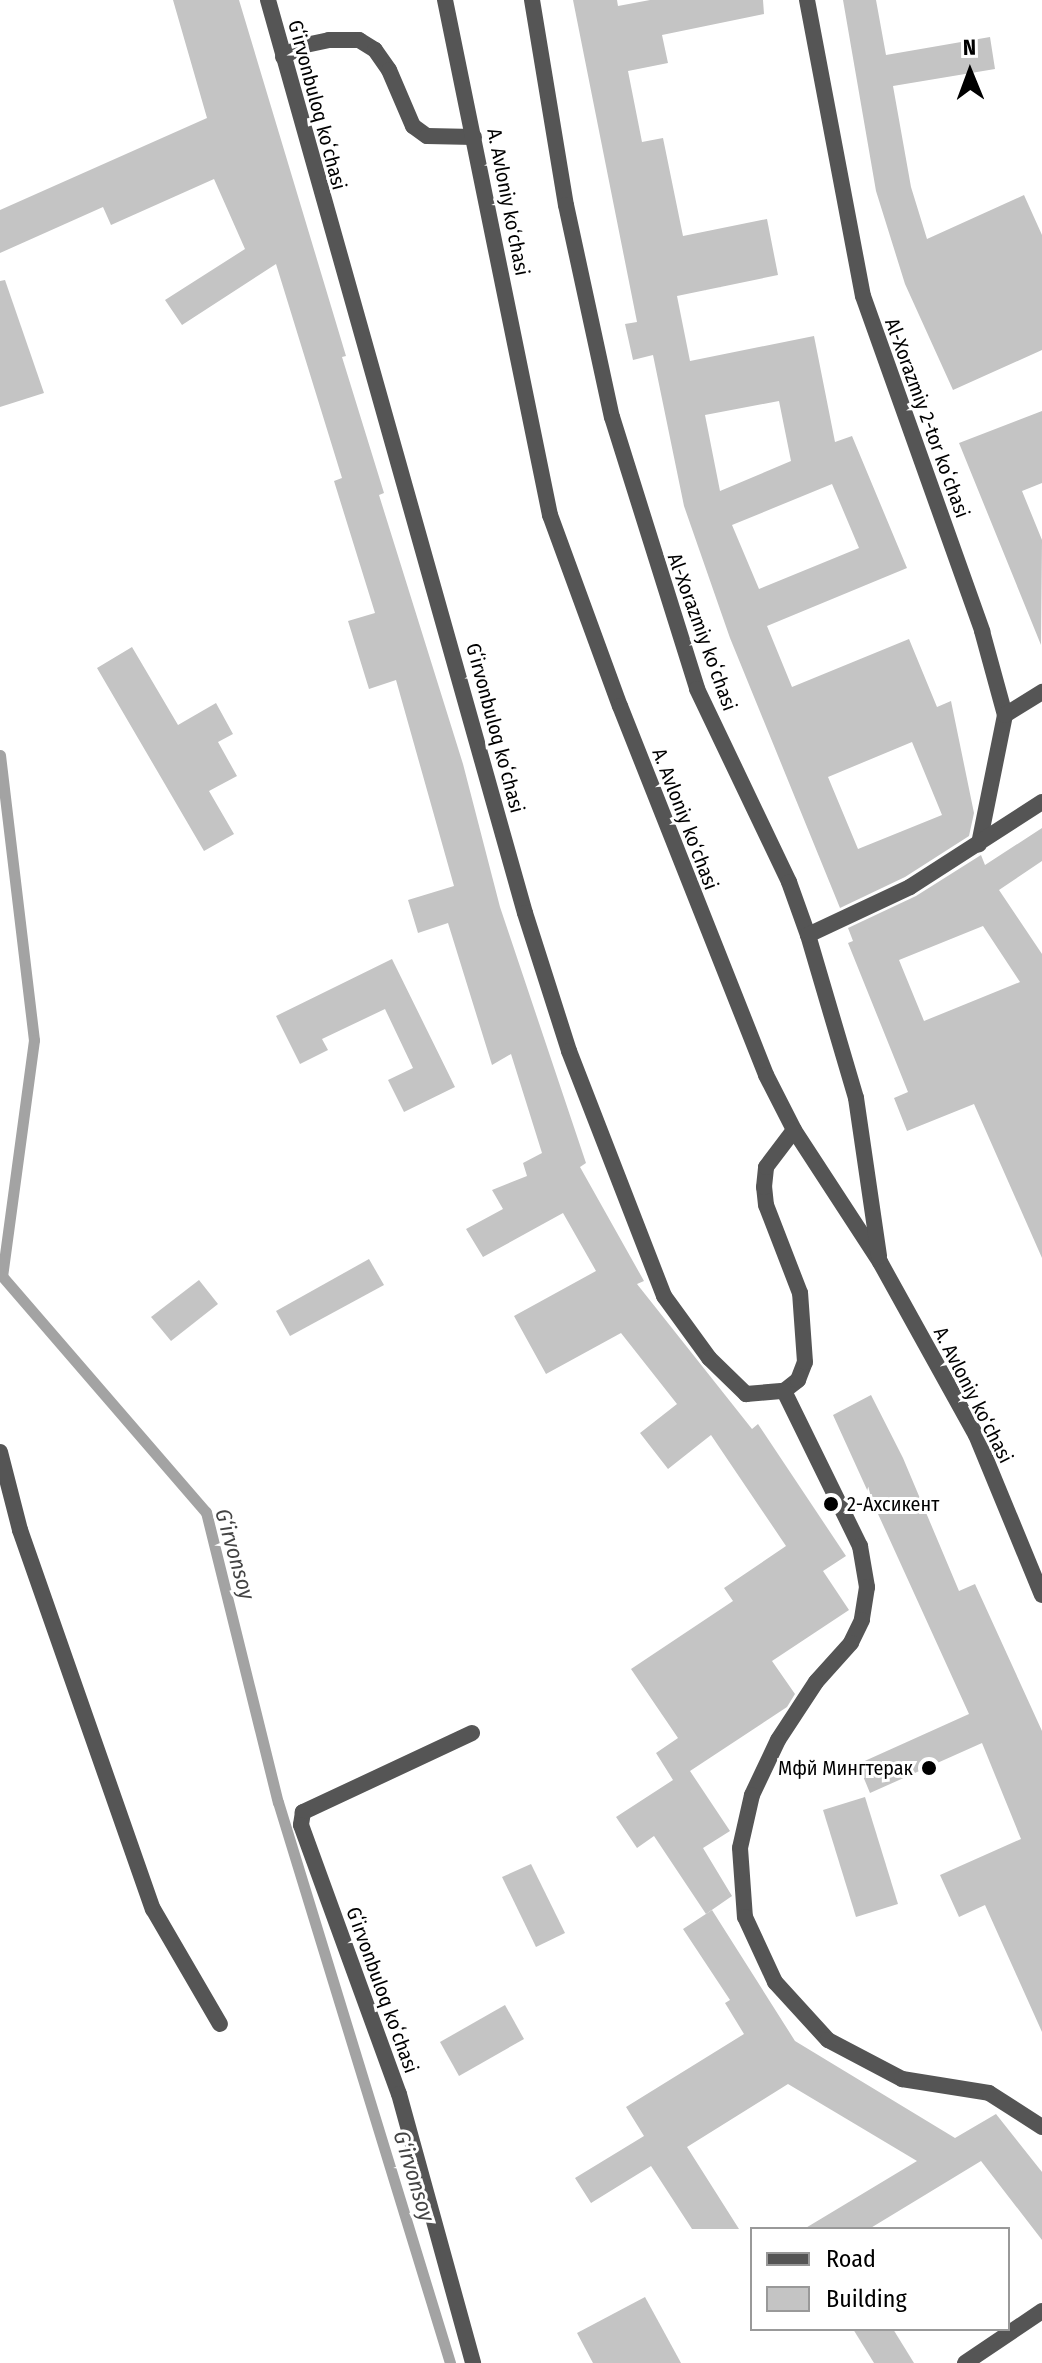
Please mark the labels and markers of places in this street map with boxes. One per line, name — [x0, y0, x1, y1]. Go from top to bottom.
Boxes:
place label: 2-Ахсикент — [847, 1492, 939, 1516]
marker: 2-Ахсикент — [822, 1495, 840, 1513]
place label: Мфй Мингтерак — [778, 1756, 913, 1780]
marker: Мфй Мингтерак — [920, 1759, 938, 1777]

